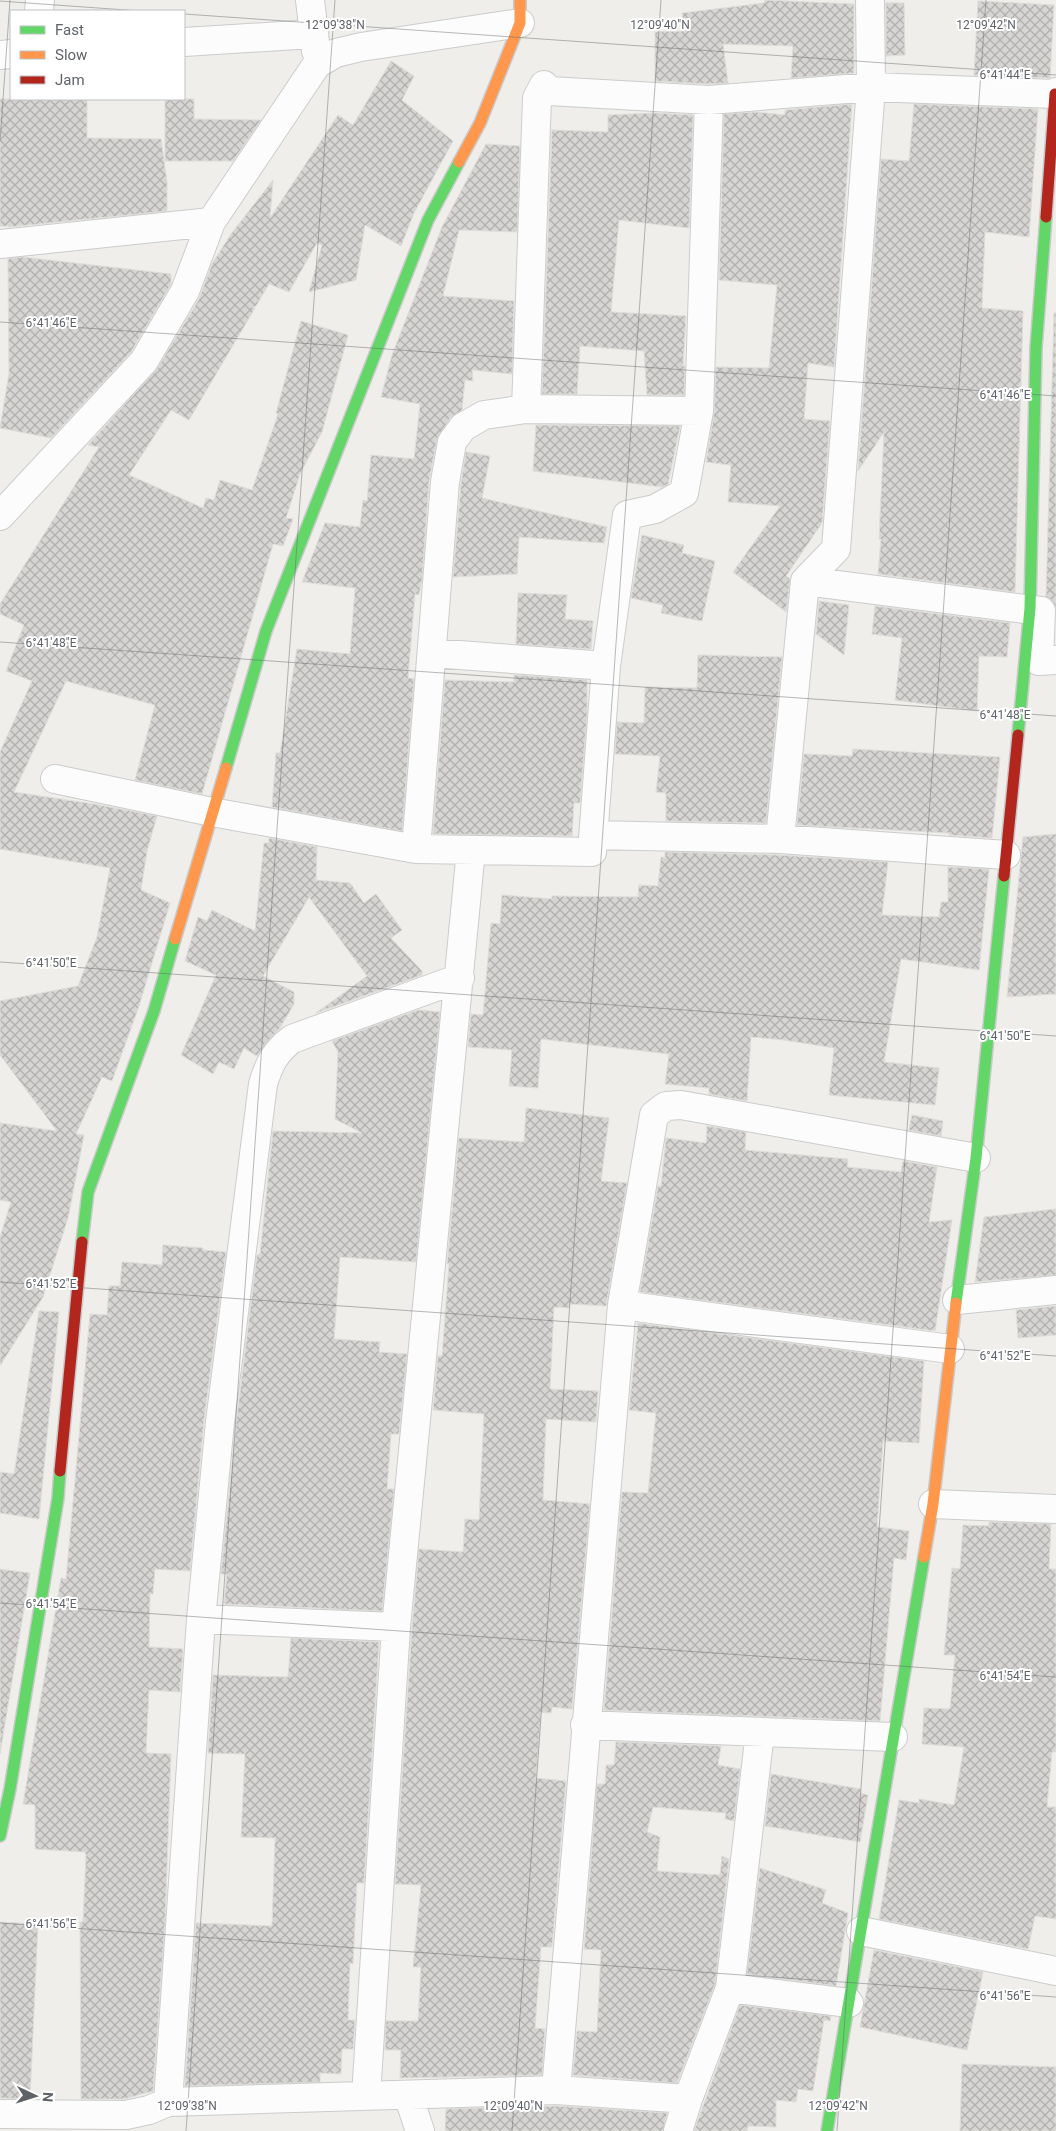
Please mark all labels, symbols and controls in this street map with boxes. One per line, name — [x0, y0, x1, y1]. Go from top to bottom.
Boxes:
legend — [10, 10, 185, 100]
text: 12°09'38"N — [305, 18, 365, 32]
text: 12°09'40"N — [630, 18, 690, 32]
text: 12°09'42"N — [956, 18, 1016, 32]
text: Fast — [55, 21, 84, 39]
text: Slow — [55, 46, 87, 64]
text: 6°41'44"E — [980, 68, 1031, 82]
text: Jam — [55, 71, 85, 89]
text: 6°41'46"E — [26, 316, 77, 330]
text: 6°41'46"E — [980, 388, 1031, 402]
text: 6°41'48"E — [26, 636, 77, 650]
text: 6°41'48"E — [980, 708, 1031, 722]
text: 6°41'50"E — [26, 956, 77, 970]
text: 6°41'50"E — [980, 1029, 1031, 1043]
text: 6°41'52"E — [26, 1277, 77, 1291]
text: 6°41'52"E — [980, 1349, 1031, 1363]
text: 6°41'54"E — [26, 1597, 77, 1611]
text: 6°41'54"E — [980, 1669, 1031, 1683]
text: 6°41'56"E — [26, 1917, 77, 1931]
text: 6°41'56"E — [980, 1989, 1031, 2003]
north arrow — [10, 2071, 60, 2121]
text: N — [40, 2091, 56, 2102]
text: 12°09'38"N — [157, 2099, 217, 2113]
text: 12°09'40"N — [483, 2099, 543, 2113]
text: 12°09'42"N — [808, 2099, 868, 2113]

